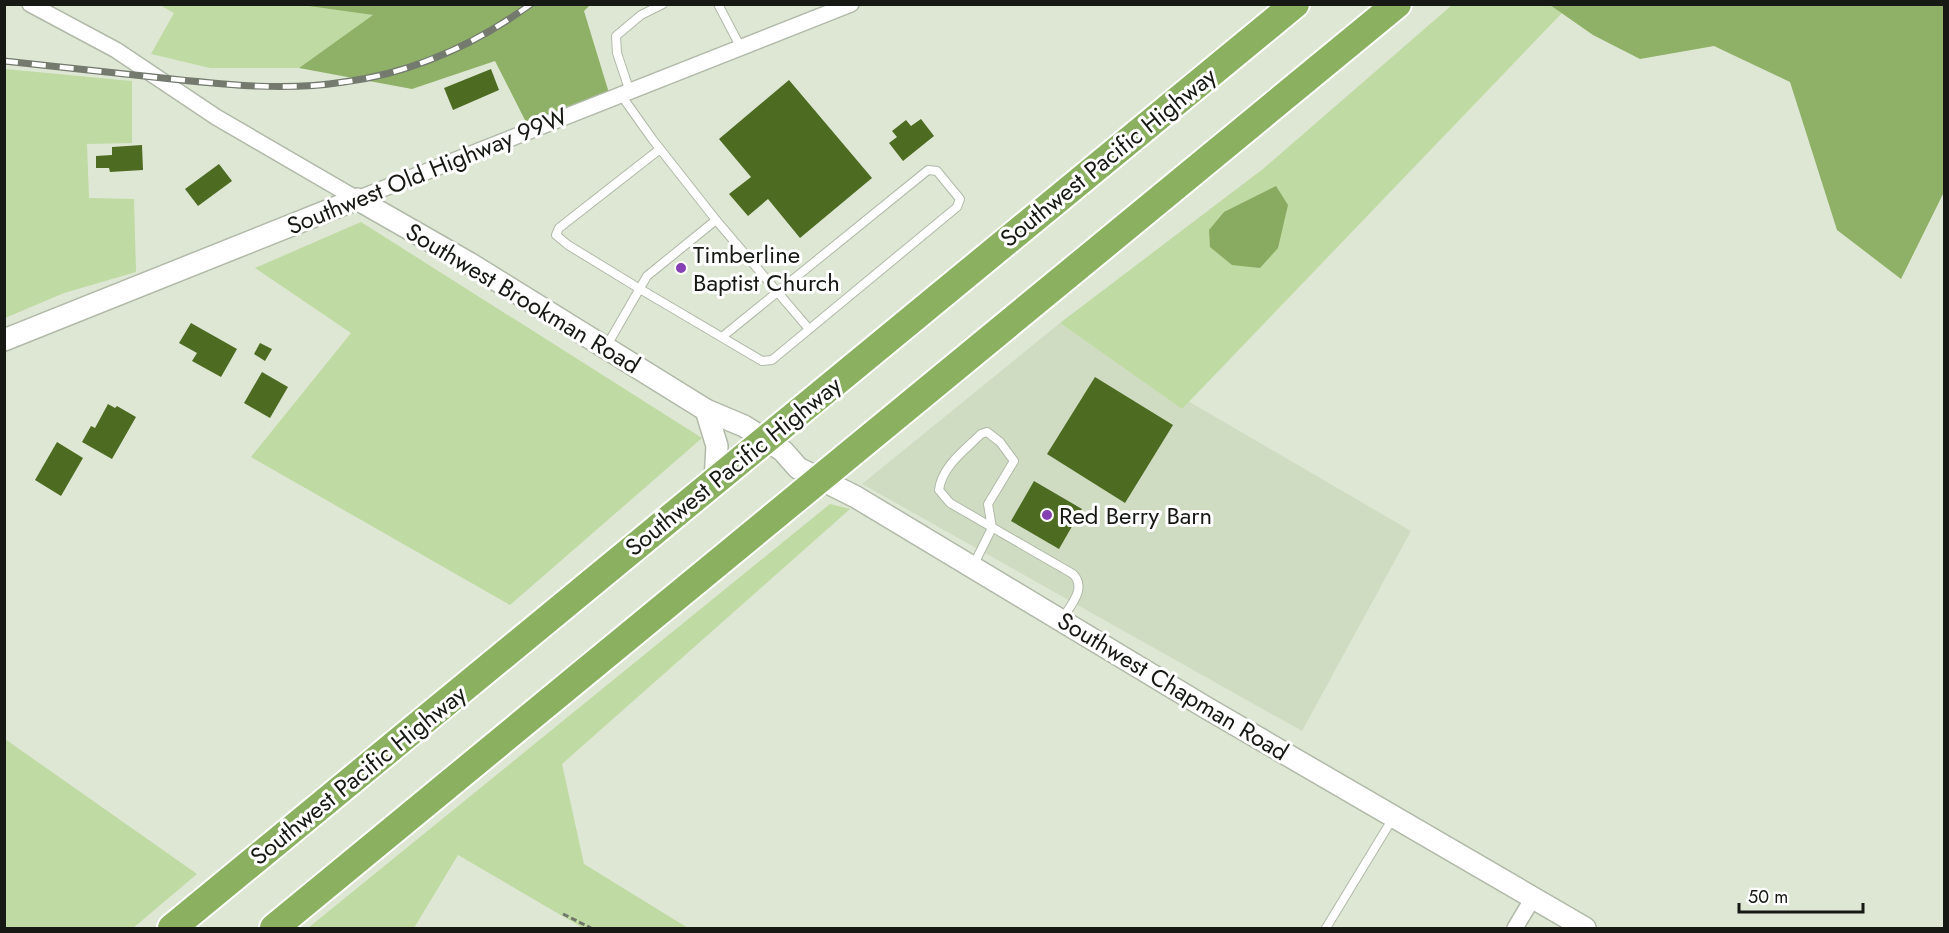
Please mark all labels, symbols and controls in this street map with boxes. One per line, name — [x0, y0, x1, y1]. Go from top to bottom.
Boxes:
street label: Southwest Pacific Highway — [992, 58, 1224, 255]
street label: Southwest Old Highway 99W — [281, 99, 573, 243]
street label: Southwest Brookman Road — [399, 214, 647, 382]
place label: Timberline Baptist Church — [693, 237, 840, 300]
marker: Timberline Baptist Church — [674, 261, 688, 275]
street label: Southwest Pacific Highway — [617, 367, 849, 564]
place label: Red Berry Barn — [1059, 498, 1212, 533]
marker: Red Berry Barn — [1040, 508, 1054, 522]
street label: Southwest Chapman Road — [1051, 603, 1295, 769]
street label: Southwest Pacific Highway — [242, 676, 474, 873]
scale bar — [1739, 876, 1864, 914]
text: 50 m — [1748, 884, 1788, 910]

